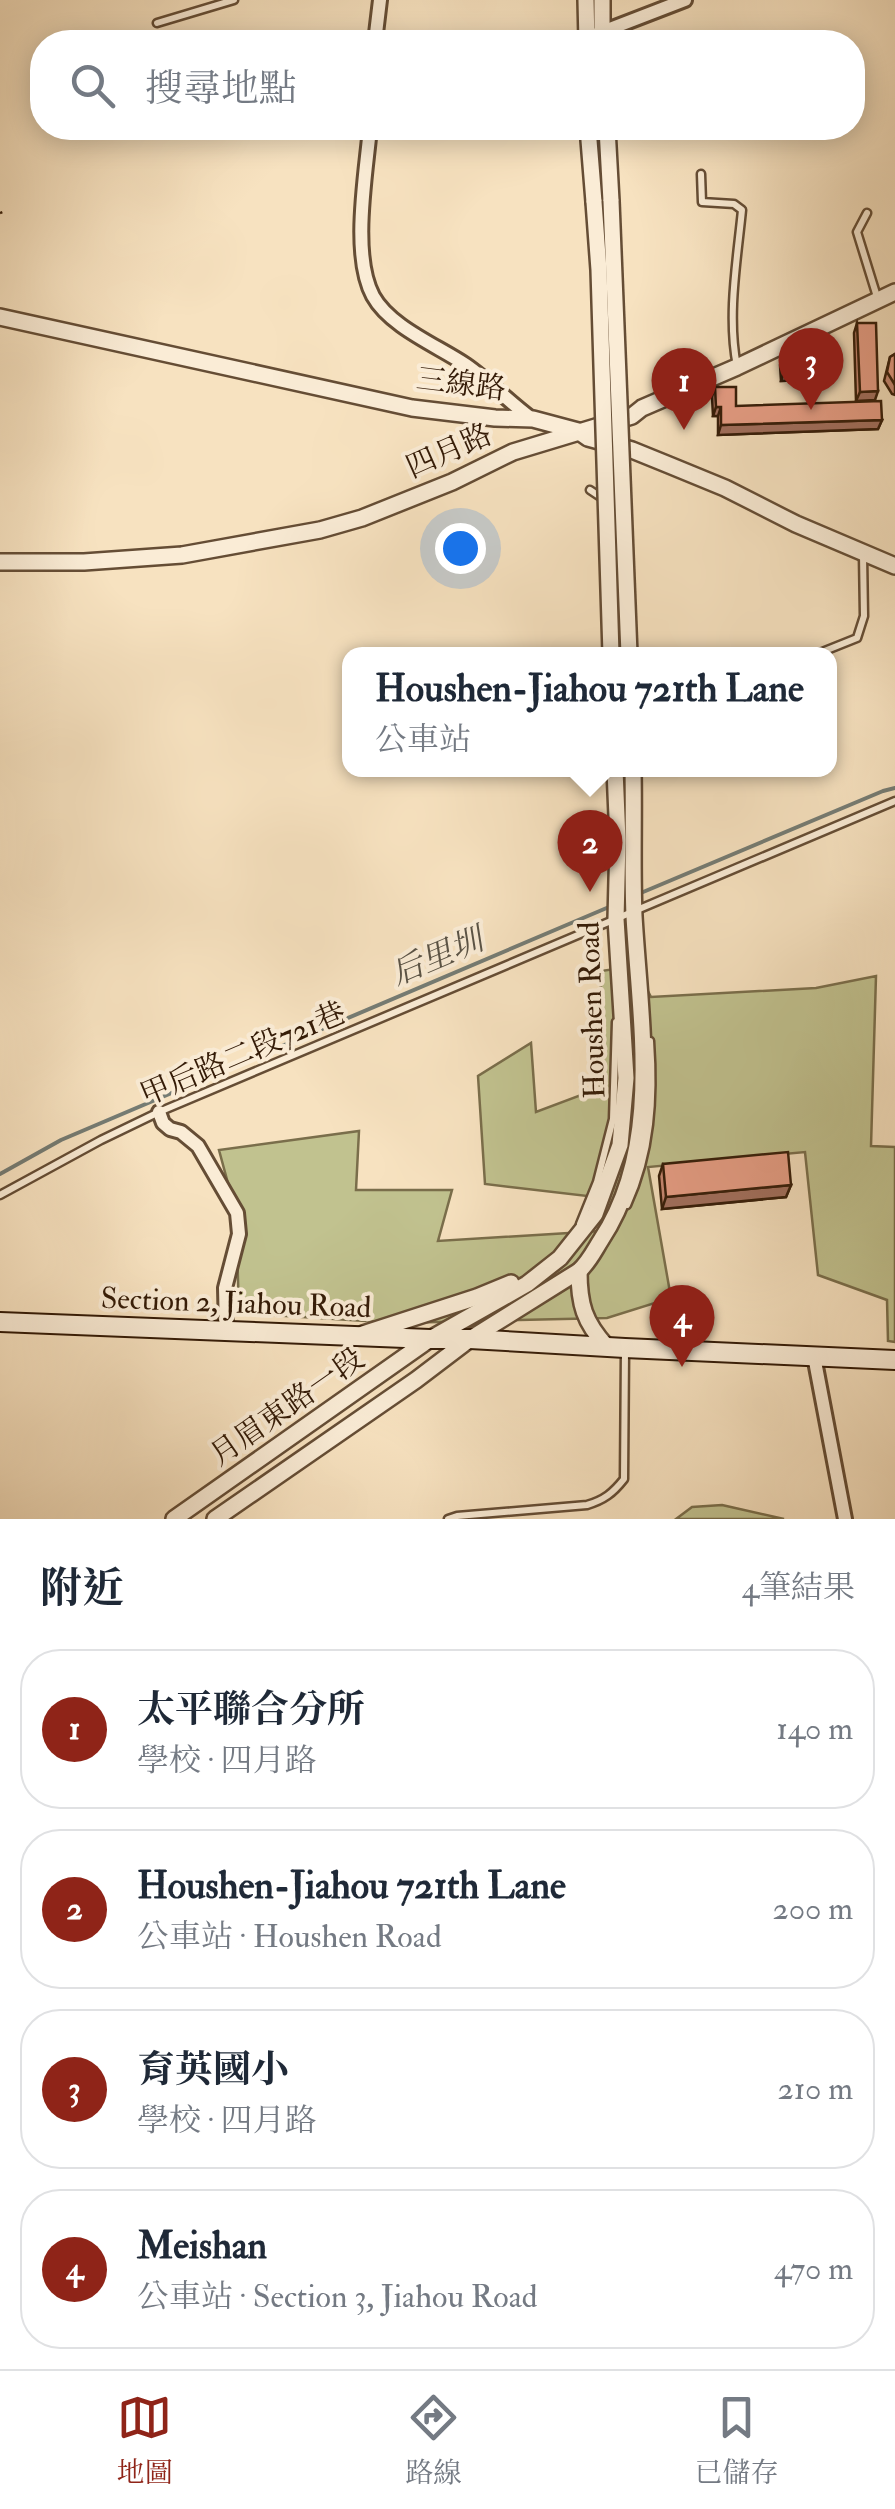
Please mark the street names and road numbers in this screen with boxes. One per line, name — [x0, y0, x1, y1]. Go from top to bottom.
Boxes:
street label: 三線路 — [414, 360, 508, 408]
street label: 四月路 — [400, 416, 498, 486]
street label: Houshen Road — [570, 921, 614, 1099]
street label: 甲后路二段721巷 — [135, 994, 351, 1114]
street label: Section 2, Jiahou Road — [100, 1280, 372, 1326]
street label: 月眉東路一段 — [203, 1340, 371, 1474]

